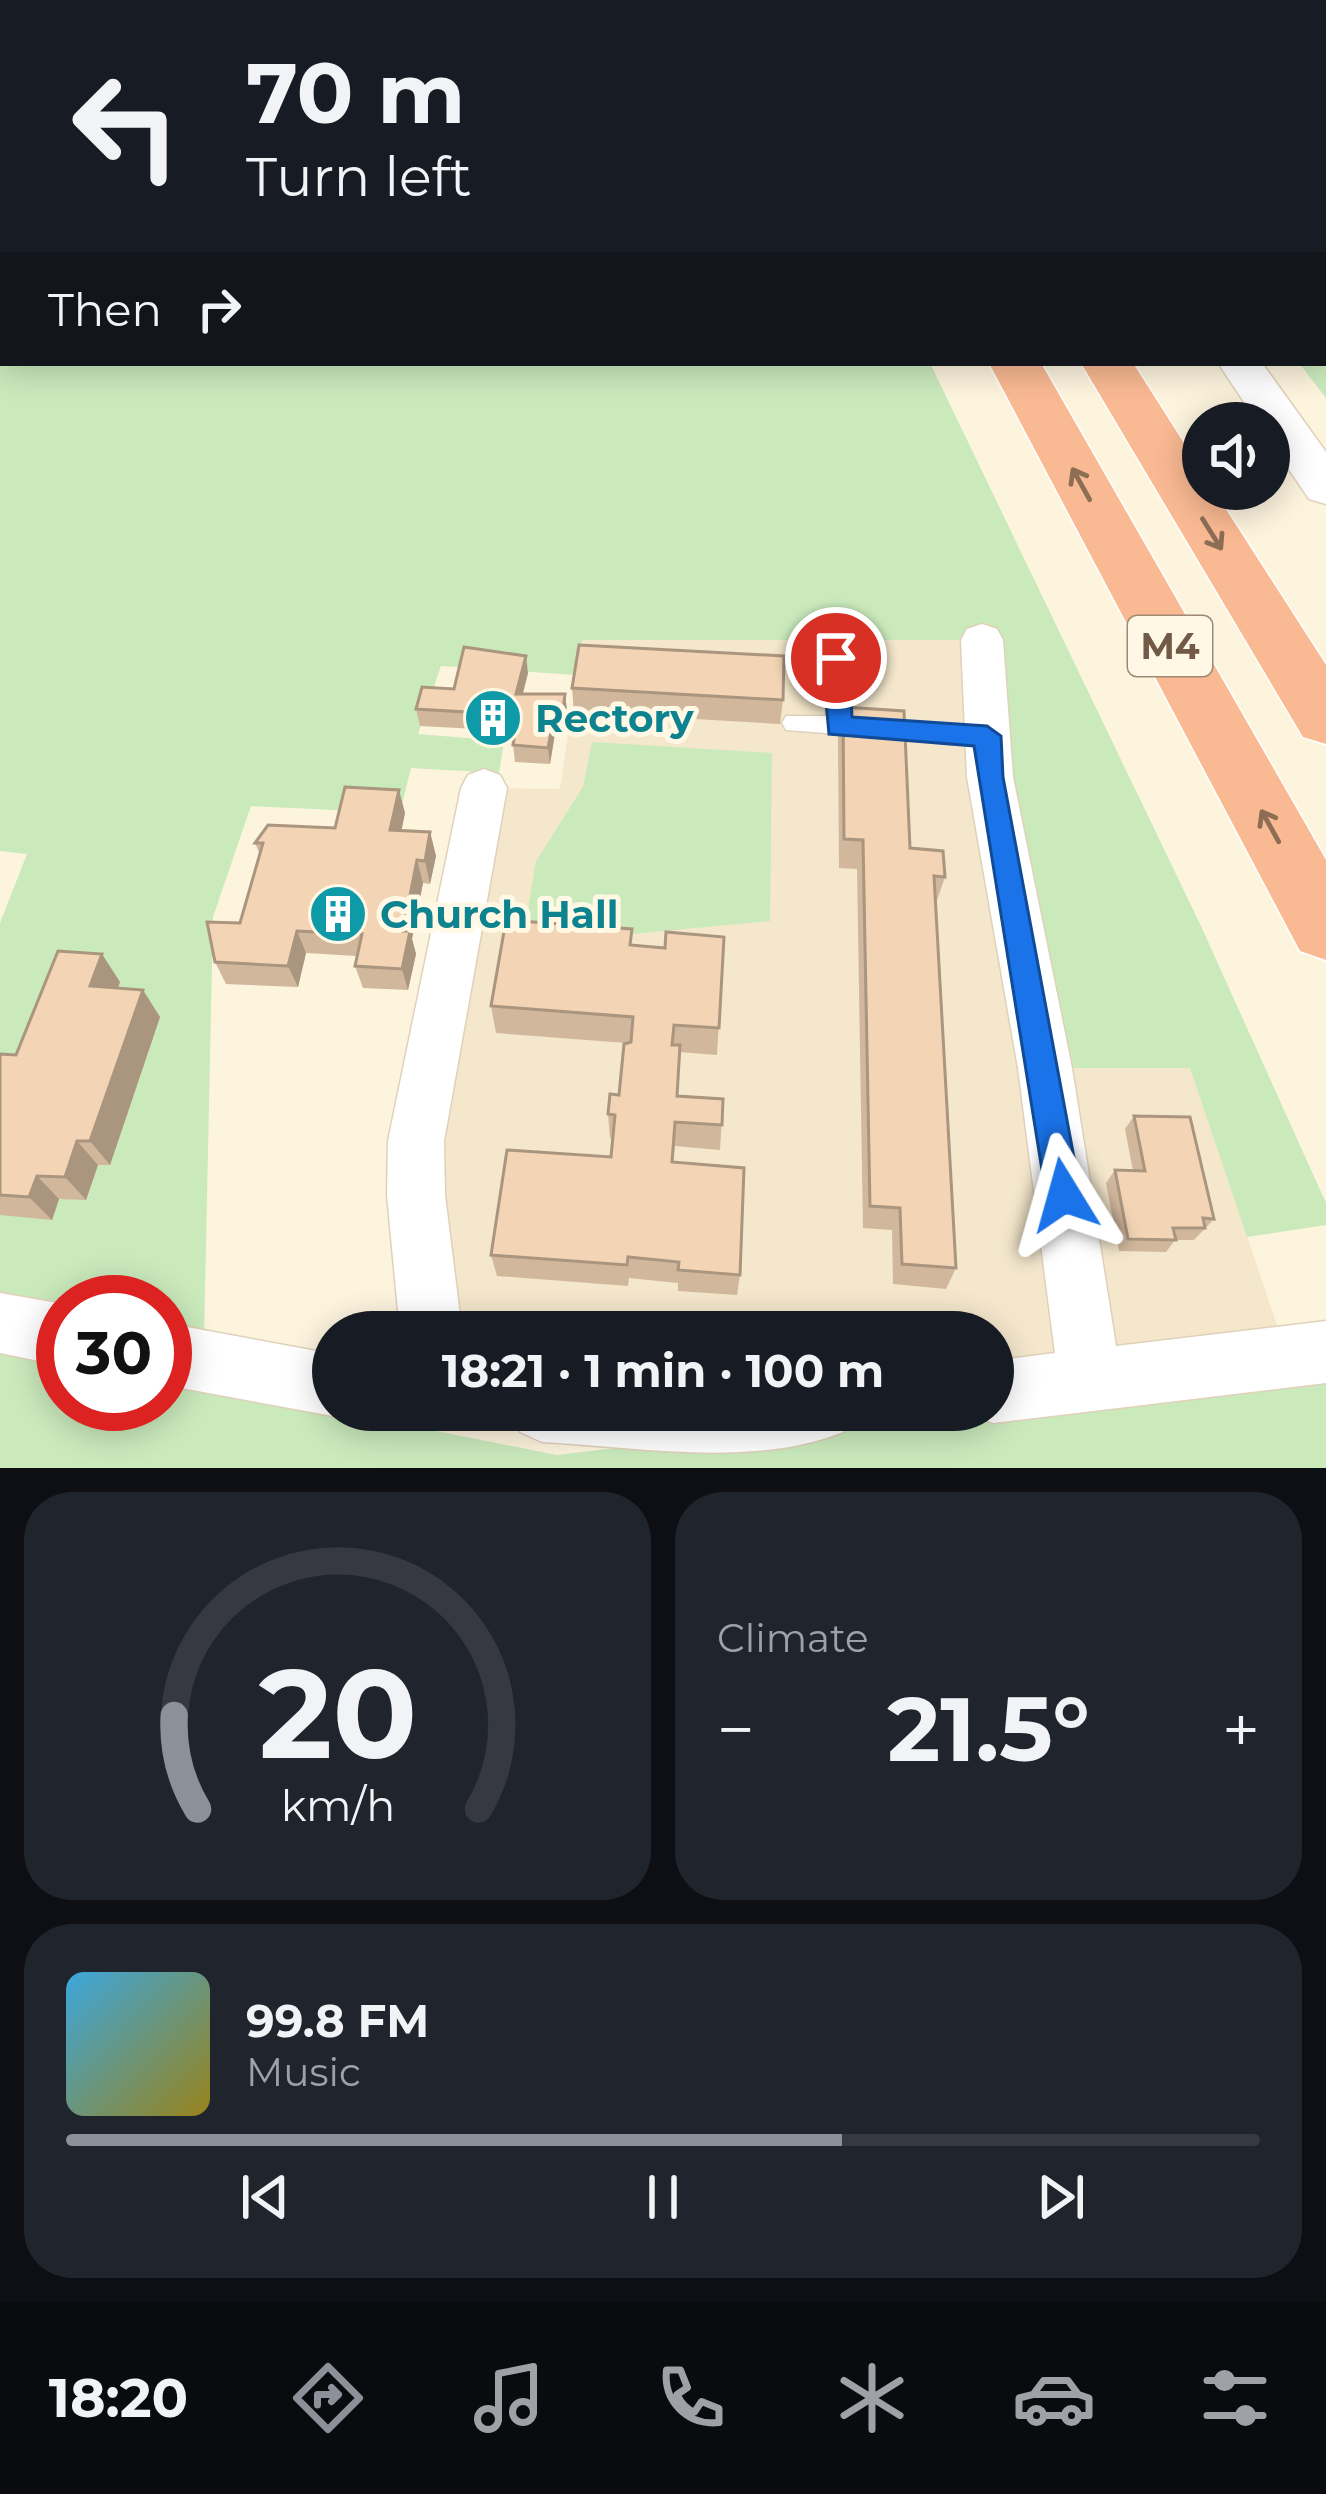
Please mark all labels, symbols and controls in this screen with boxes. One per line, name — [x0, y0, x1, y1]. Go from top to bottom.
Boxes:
text: 70 m — [246, 42, 465, 144]
icon: left — [48, 48, 204, 204]
text: Turn left — [246, 144, 472, 210]
icon: right — [186, 276, 252, 342]
text: Then — [48, 282, 162, 337]
map controls — [1182, 402, 1290, 510]
button: sound — [1182, 402, 1290, 510]
one-way arrow — [1069, 468, 1092, 503]
one-way arrow — [1200, 516, 1224, 550]
pin — [785, 607, 887, 709]
road number: M4 — [1128, 616, 1212, 676]
icon: arrive — [803, 625, 869, 691]
building icon: Rectory — [462, 687, 524, 749]
place label: Rectory — [535, 694, 694, 742]
one-way arrow — [1257, 809, 1281, 844]
building icon: Church Hall — [307, 883, 369, 945]
place label: Church Hall — [380, 890, 618, 938]
position arrow — [1001, 1132, 1127, 1258]
speed limit sign: 30 — [36, 1275, 192, 1431]
text: 18:21 · 1 min · 100 m — [442, 1343, 884, 1398]
text: Climate — [717, 1614, 869, 1662]
text: 20 — [258, 1637, 417, 1789]
text: 21.5° — [887, 1674, 1090, 1784]
text: − — [717, 1689, 755, 1770]
text: + — [1222, 1689, 1260, 1770]
text: km/h — [280, 1779, 395, 1832]
text: 99.8 FM — [246, 1993, 429, 2048]
text: Music — [246, 2048, 361, 2096]
icon: previous — [232, 2164, 298, 2230]
icon: pause — [630, 2164, 696, 2230]
icon: next — [1028, 2164, 1094, 2230]
icon: directions — [286, 2356, 370, 2440]
icon: music — [467, 2356, 551, 2440]
icon: phone — [649, 2356, 733, 2440]
icon: climate — [830, 2356, 914, 2440]
icon: car — [1012, 2356, 1096, 2440]
icon: filters — [1193, 2356, 1277, 2440]
text: 18:20 — [49, 2365, 188, 2431]

